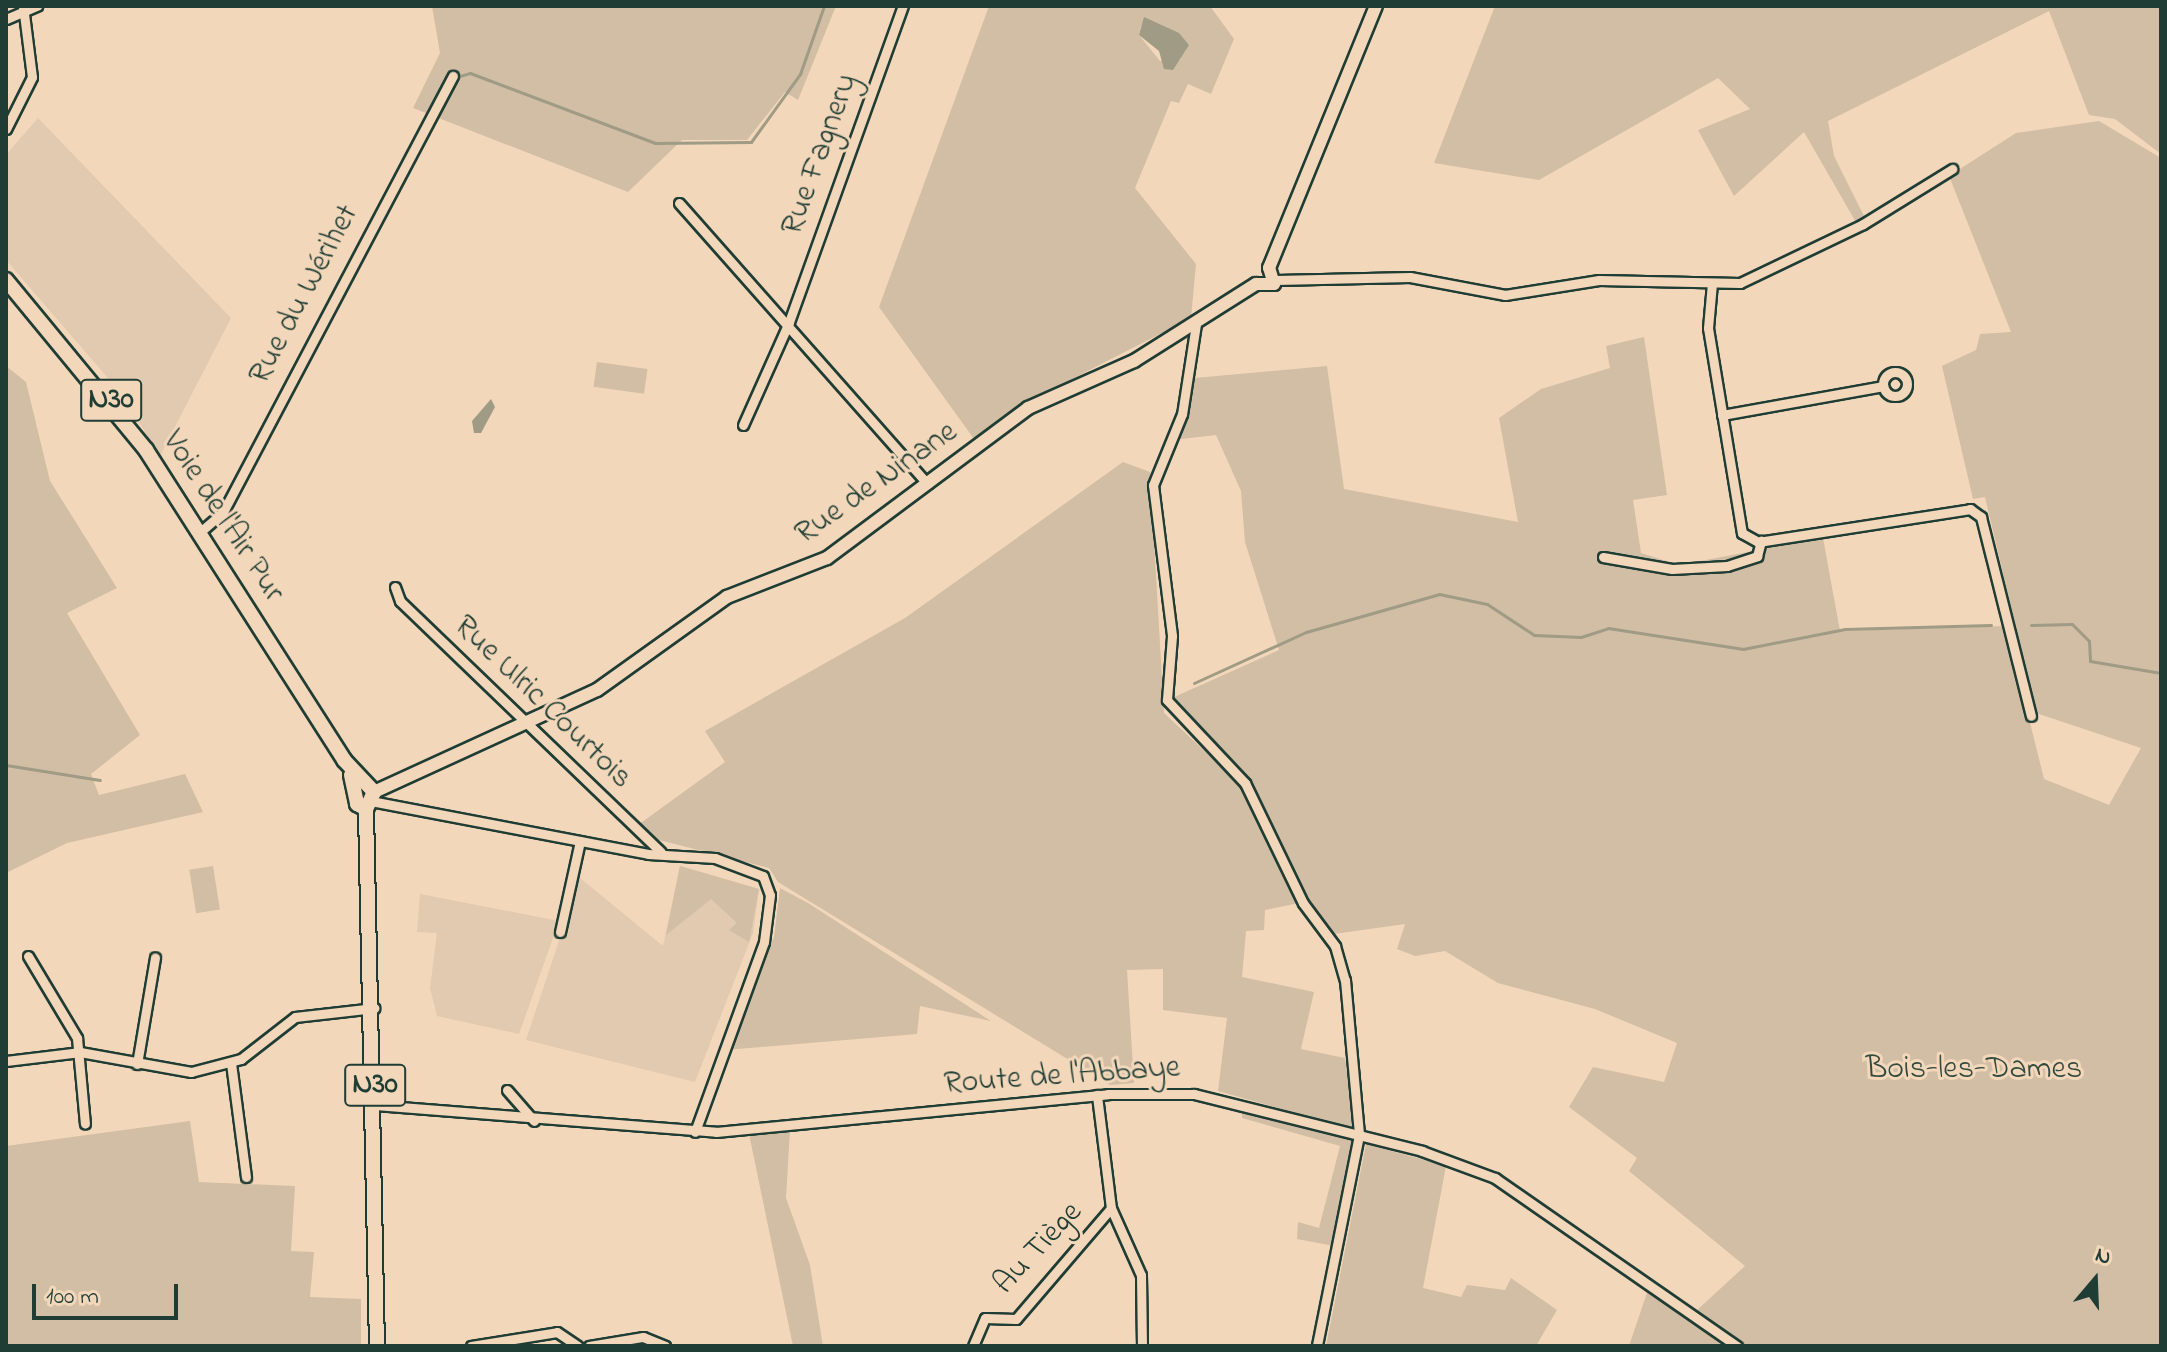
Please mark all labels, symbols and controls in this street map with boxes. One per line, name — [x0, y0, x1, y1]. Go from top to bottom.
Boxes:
street label: Rue Fagnery — [774, 69, 868, 241]
street label: Rue du Wérihet — [242, 199, 368, 391]
road number: N30 — [79, 374, 143, 426]
street label: Rue de Ninane — [789, 414, 965, 554]
street label: Voie de l'Air Pur — [152, 424, 292, 610]
street label: Rue Ulric Courtois — [445, 608, 639, 798]
street label: Route de l'Abbaye — [943, 1050, 1181, 1104]
park label: Bois-les-Dames — [1866, 1051, 2082, 1089]
road number: N30 — [343, 1059, 407, 1111]
street label: Au Tiège — [986, 1195, 1092, 1303]
north arrow — [2055, 1240, 2135, 1320]
text: N — [2091, 1240, 2115, 1275]
scale bar — [36, 1268, 182, 1318]
text: 100 m — [46, 1280, 99, 1315]

